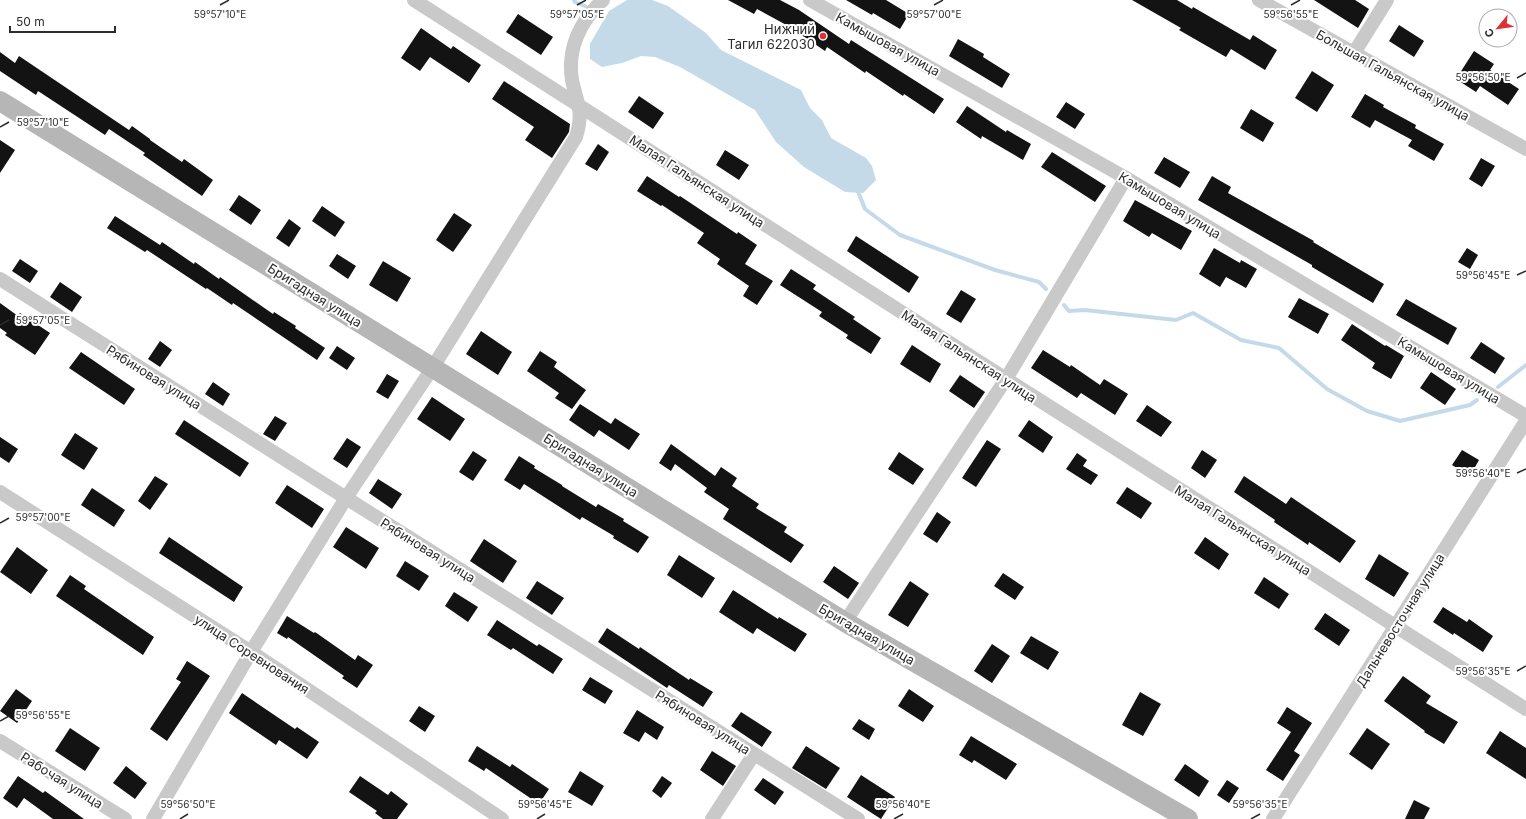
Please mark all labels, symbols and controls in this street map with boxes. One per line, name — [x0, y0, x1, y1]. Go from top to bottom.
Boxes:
scale bar — [10, 8, 115, 34]
text: 59°57'10"E — [194, 8, 246, 20]
text: 59°57'05"E — [550, 8, 604, 20]
text: 59°57'00"E — [907, 8, 961, 20]
text: 59°56'55"E — [1264, 8, 1318, 20]
north arrow — [1478, 8, 1518, 48]
street label: Камышовая улица — [833, 9, 943, 79]
text: 50 m — [16, 14, 45, 29]
place label: Нижний Тагил 622030 — [727, 21, 815, 52]
street label: Большая Гальянская улица — [1314, 26, 1472, 124]
text: С — [1481, 26, 1497, 40]
marker: Нижний Тагил 622030 — [818, 31, 828, 41]
text: 59°56'50"E — [1455, 71, 1511, 83]
text: 59°57'10"E — [17, 116, 69, 128]
street label: Малая Гальянская улица — [626, 131, 768, 231]
street label: Камышовая улица — [1116, 168, 1224, 242]
street label: Бригадная улица — [265, 260, 365, 330]
text: 59°56'45"E — [1456, 269, 1510, 281]
street label: Малая Гальянская улица — [898, 306, 1040, 406]
text: 59°57'05"E — [16, 314, 70, 326]
street label: Камышовая улица — [1395, 333, 1503, 407]
street label: Рябиновая улица — [104, 341, 204, 413]
street label: Бригадная улица — [541, 430, 641, 500]
text: 59°56'40"E — [1456, 467, 1510, 479]
street label: Малая Гальянская улица — [1172, 481, 1314, 579]
text: 59°57'00"E — [16, 511, 70, 523]
street label: Рябиновая улица — [378, 514, 478, 586]
street label: Дальневосточная улица — [1352, 550, 1448, 690]
street label: Бригадная улица — [816, 600, 918, 668]
street label: улица Соревнования — [192, 611, 312, 697]
text: 59°56'35"E — [1455, 665, 1511, 677]
street label: Рябиновая улица — [653, 686, 753, 758]
text: 59°56'55"E — [16, 709, 70, 721]
street label: Рабочая улица — [18, 748, 106, 812]
text: 59°56'50"E — [160, 798, 216, 810]
text: 59°56'45"E — [518, 798, 572, 810]
text: 59°56'40"E — [876, 798, 930, 810]
text: 59°56'35"E — [1232, 798, 1288, 810]

